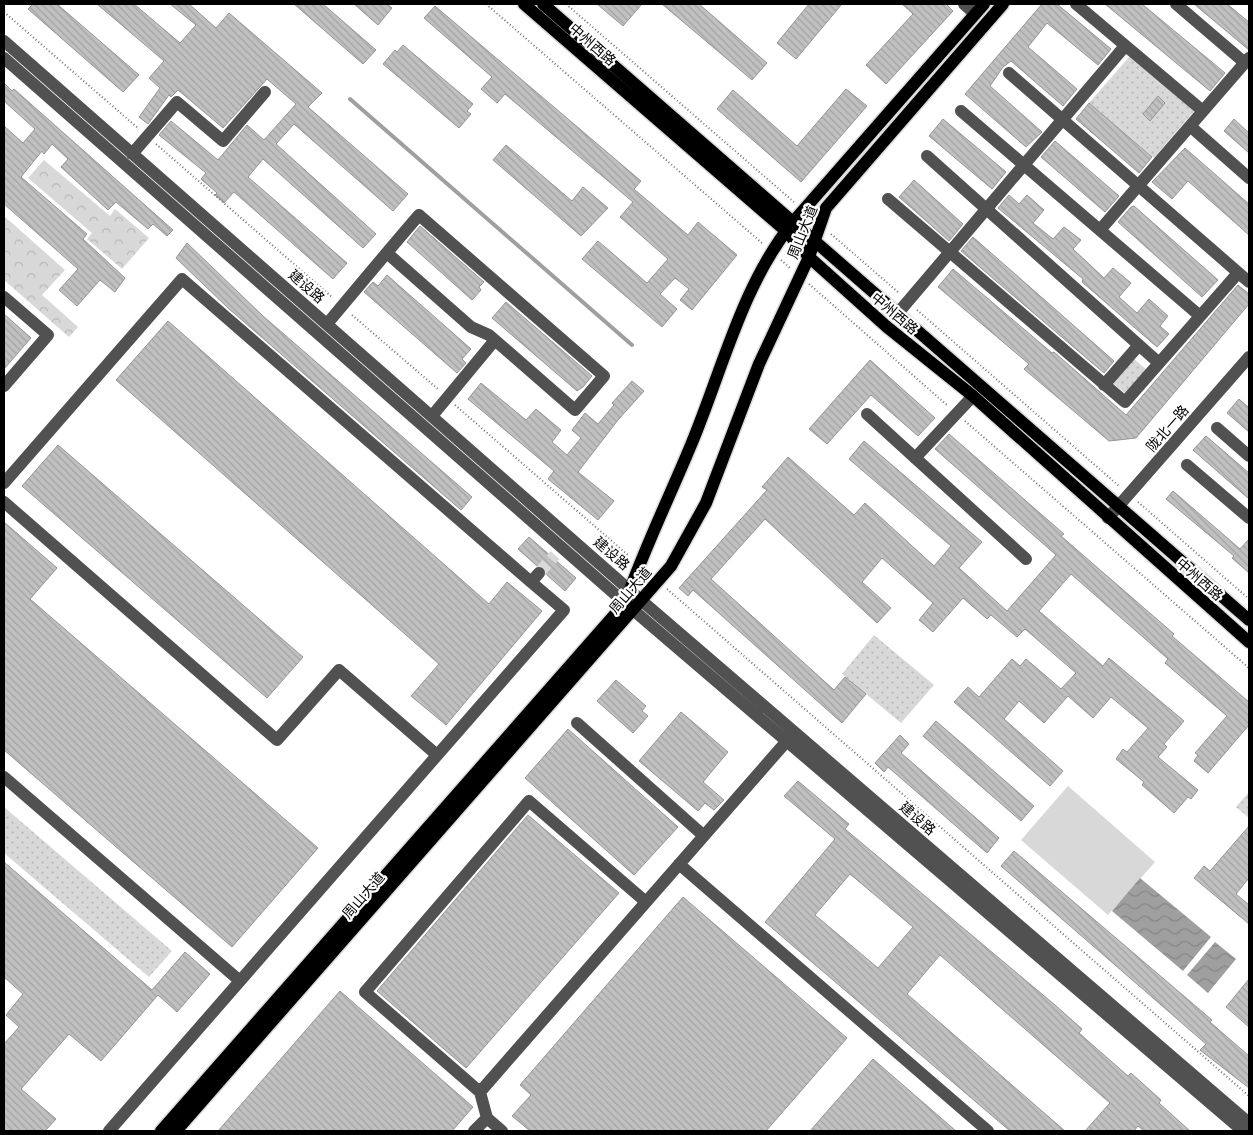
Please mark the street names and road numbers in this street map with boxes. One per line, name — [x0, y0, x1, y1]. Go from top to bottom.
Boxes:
street label: 中州西路 — [566, 18, 620, 70]
street label: 周山大道 — [783, 202, 821, 262]
street label: 建设路 — [285, 265, 329, 307]
street label: 中州西路 — [867, 288, 923, 338]
street label: 陇北一路 — [1141, 401, 1193, 455]
street label: 建设路 — [590, 532, 634, 574]
street label: 中州西路 — [1173, 553, 1227, 605]
street label: 周山大道 — [604, 563, 656, 617]
street label: 建设路 — [896, 797, 940, 839]
street label: 周山大道 — [337, 868, 389, 922]

